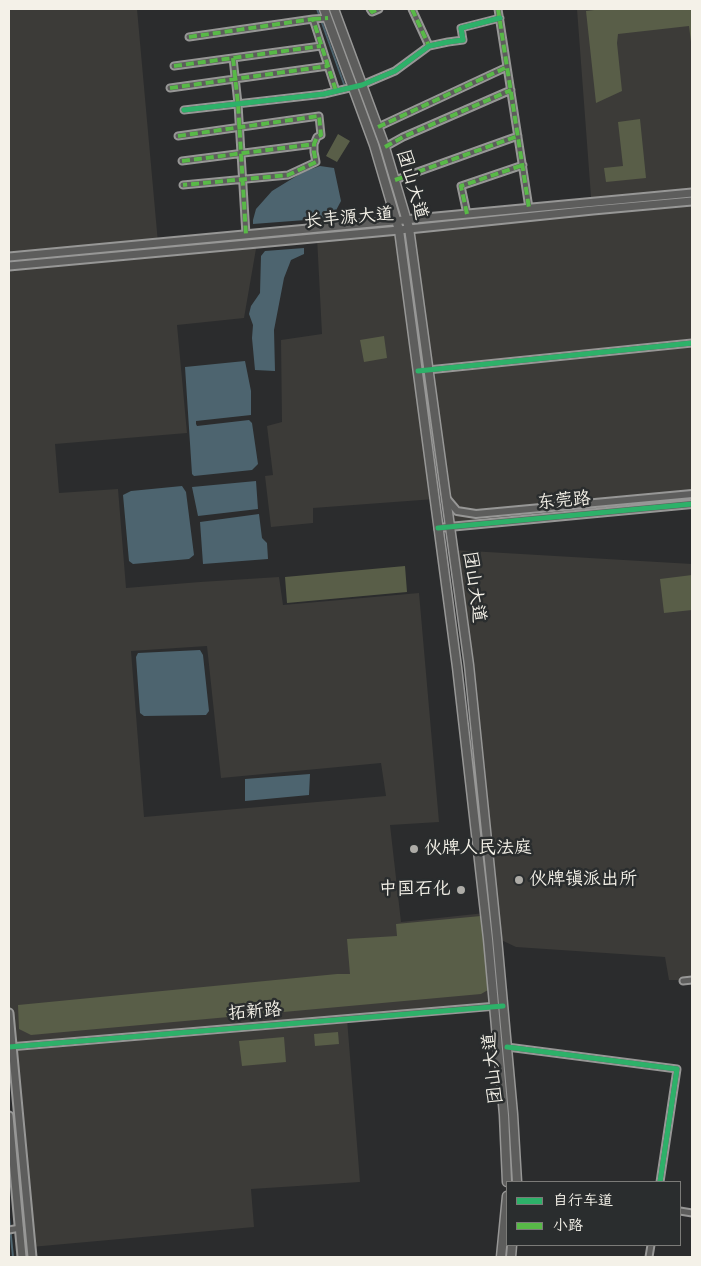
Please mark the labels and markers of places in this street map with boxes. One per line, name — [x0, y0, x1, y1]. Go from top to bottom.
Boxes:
place label: 伙牌人民法庭 — [424, 838, 532, 860]
marker: 伙牌人民法庭 — [408, 843, 420, 855]
place label: 伙牌镇派出所 — [529, 869, 637, 891]
marker: 伙牌镇派出所 — [513, 874, 525, 886]
place label: 中国石化 — [379, 879, 451, 901]
marker: 中国石化 — [455, 884, 467, 896]

